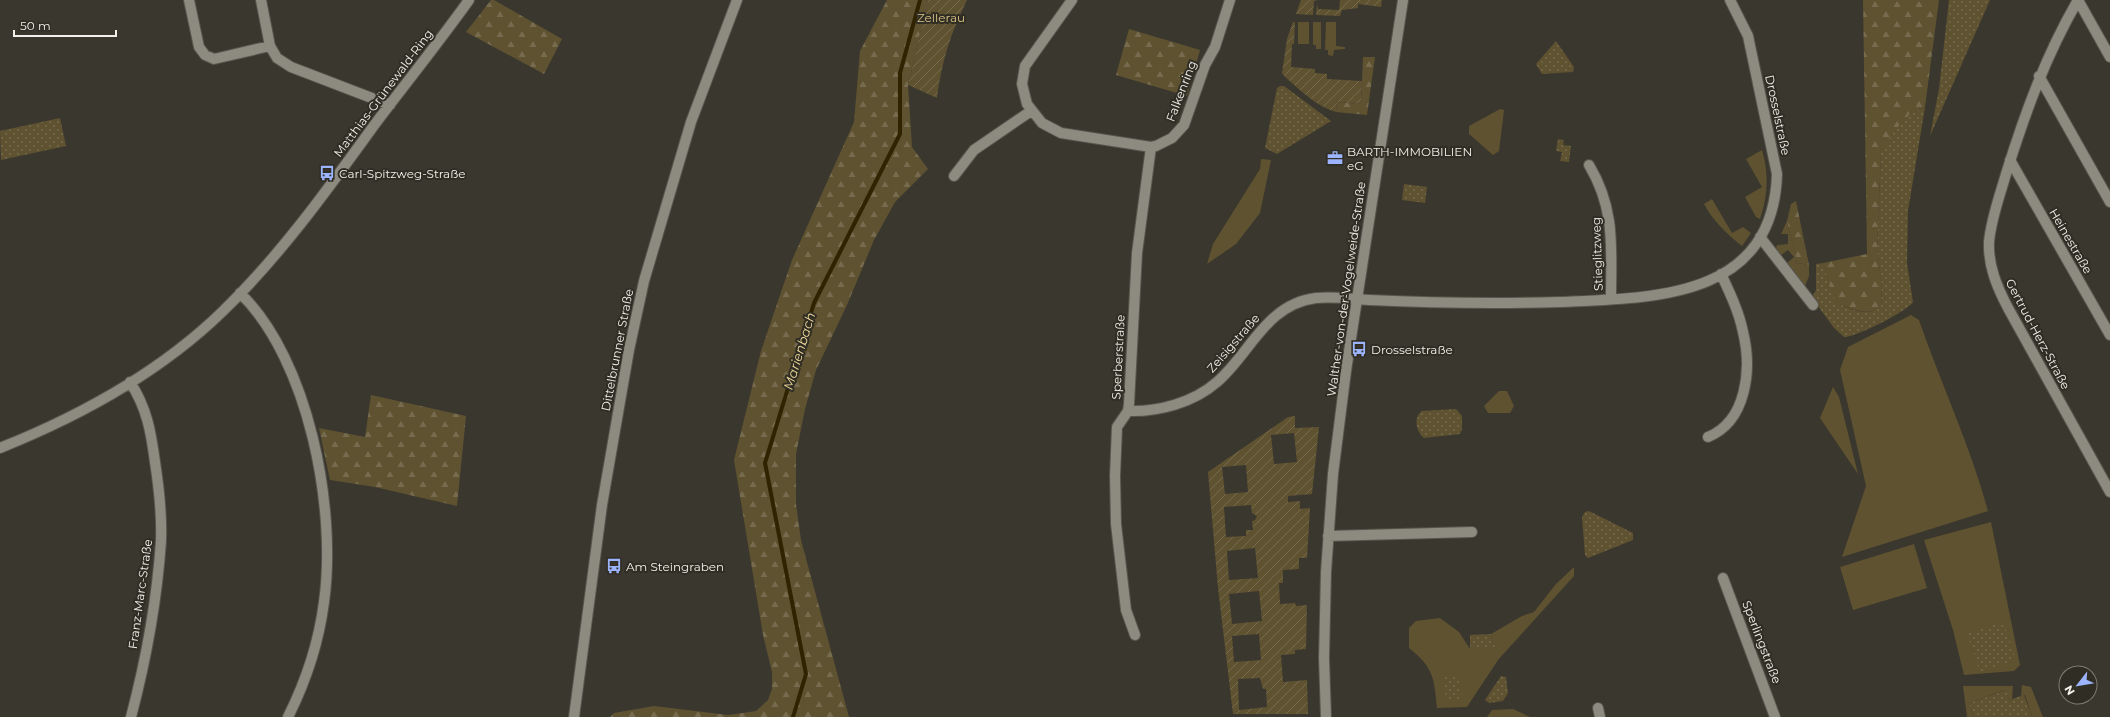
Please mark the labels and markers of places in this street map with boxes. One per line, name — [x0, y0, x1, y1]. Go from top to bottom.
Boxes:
place label: BARTH-IMMOBILIEN eG — [1347, 144, 1472, 173]
office icon: BARTH-IMMOBILIEN eG — [1326, 149, 1344, 167]
bus stop icon: Carl-Spitzweg-Straße — [318, 164, 336, 182]
place label: Carl-Spitzweg-Straße — [339, 166, 465, 181]
bus stop icon: Drosselstraße — [1350, 340, 1368, 358]
place label: Drosselstraße — [1371, 342, 1453, 357]
bus stop icon: Am Steingraben — [605, 557, 623, 575]
place label: Am Steingraben — [626, 559, 724, 574]

